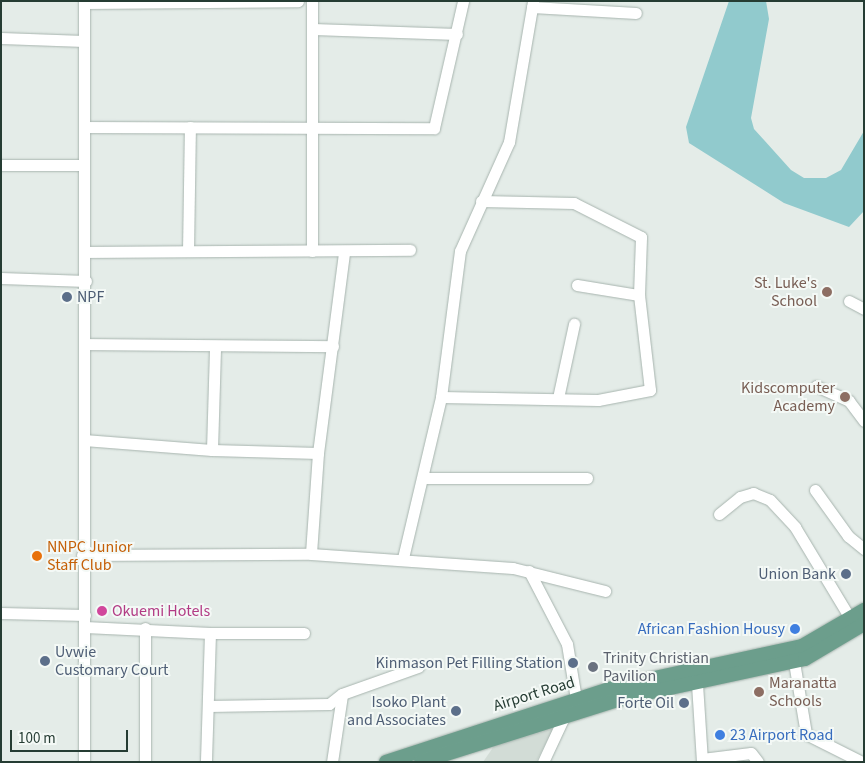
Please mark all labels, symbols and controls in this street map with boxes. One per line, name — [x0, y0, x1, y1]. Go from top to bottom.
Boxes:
place label: St. Luke's School — [754, 273, 817, 311]
marker: St. Luke's School — [821, 286, 833, 298]
place label: NPF — [77, 287, 104, 307]
marker: NPF — [61, 291, 73, 303]
place label: Kidscomputer Academy — [741, 378, 835, 416]
marker: Kidscomputer Academy — [839, 391, 851, 403]
place label: NNPC Junior Staff Club — [47, 537, 132, 575]
marker: NNPC Junior Staff Club — [31, 550, 43, 562]
place label: Union Bank — [758, 564, 836, 584]
marker: Union Bank — [840, 568, 852, 580]
place label: Okuemi Hotels — [112, 601, 210, 621]
marker: Okuemi Hotels — [96, 605, 108, 617]
place label: African Fashion Housy — [638, 619, 785, 639]
marker: African Fashion Housy — [789, 623, 801, 635]
place label: Uvwie Customary Court — [55, 642, 168, 680]
place label: Trinity Christian Pavilion — [603, 648, 709, 686]
place label: Kinmason Pet Filling Station — [376, 653, 563, 673]
marker: Uvwie Customary Court — [39, 655, 51, 667]
marker: Kinmason Pet Filling Station — [567, 657, 579, 669]
marker: Trinity Christian Pavilion — [587, 661, 599, 673]
street label: Airport Road — [491, 673, 577, 715]
place label: Maranatta Schools — [769, 673, 837, 711]
marker: Maranatta Schools — [753, 686, 765, 698]
place label: Isoko Plant and Associates — [347, 692, 446, 730]
place label: Forte Oil — [617, 693, 674, 713]
marker: Forte Oil — [678, 697, 690, 709]
marker: Isoko Plant and Associates — [450, 705, 462, 717]
scale bar — [12, 720, 130, 752]
place label: 23 Airport Road — [730, 725, 833, 745]
text: 100 m — [18, 728, 56, 749]
marker: 23 Airport Road — [714, 729, 726, 741]

